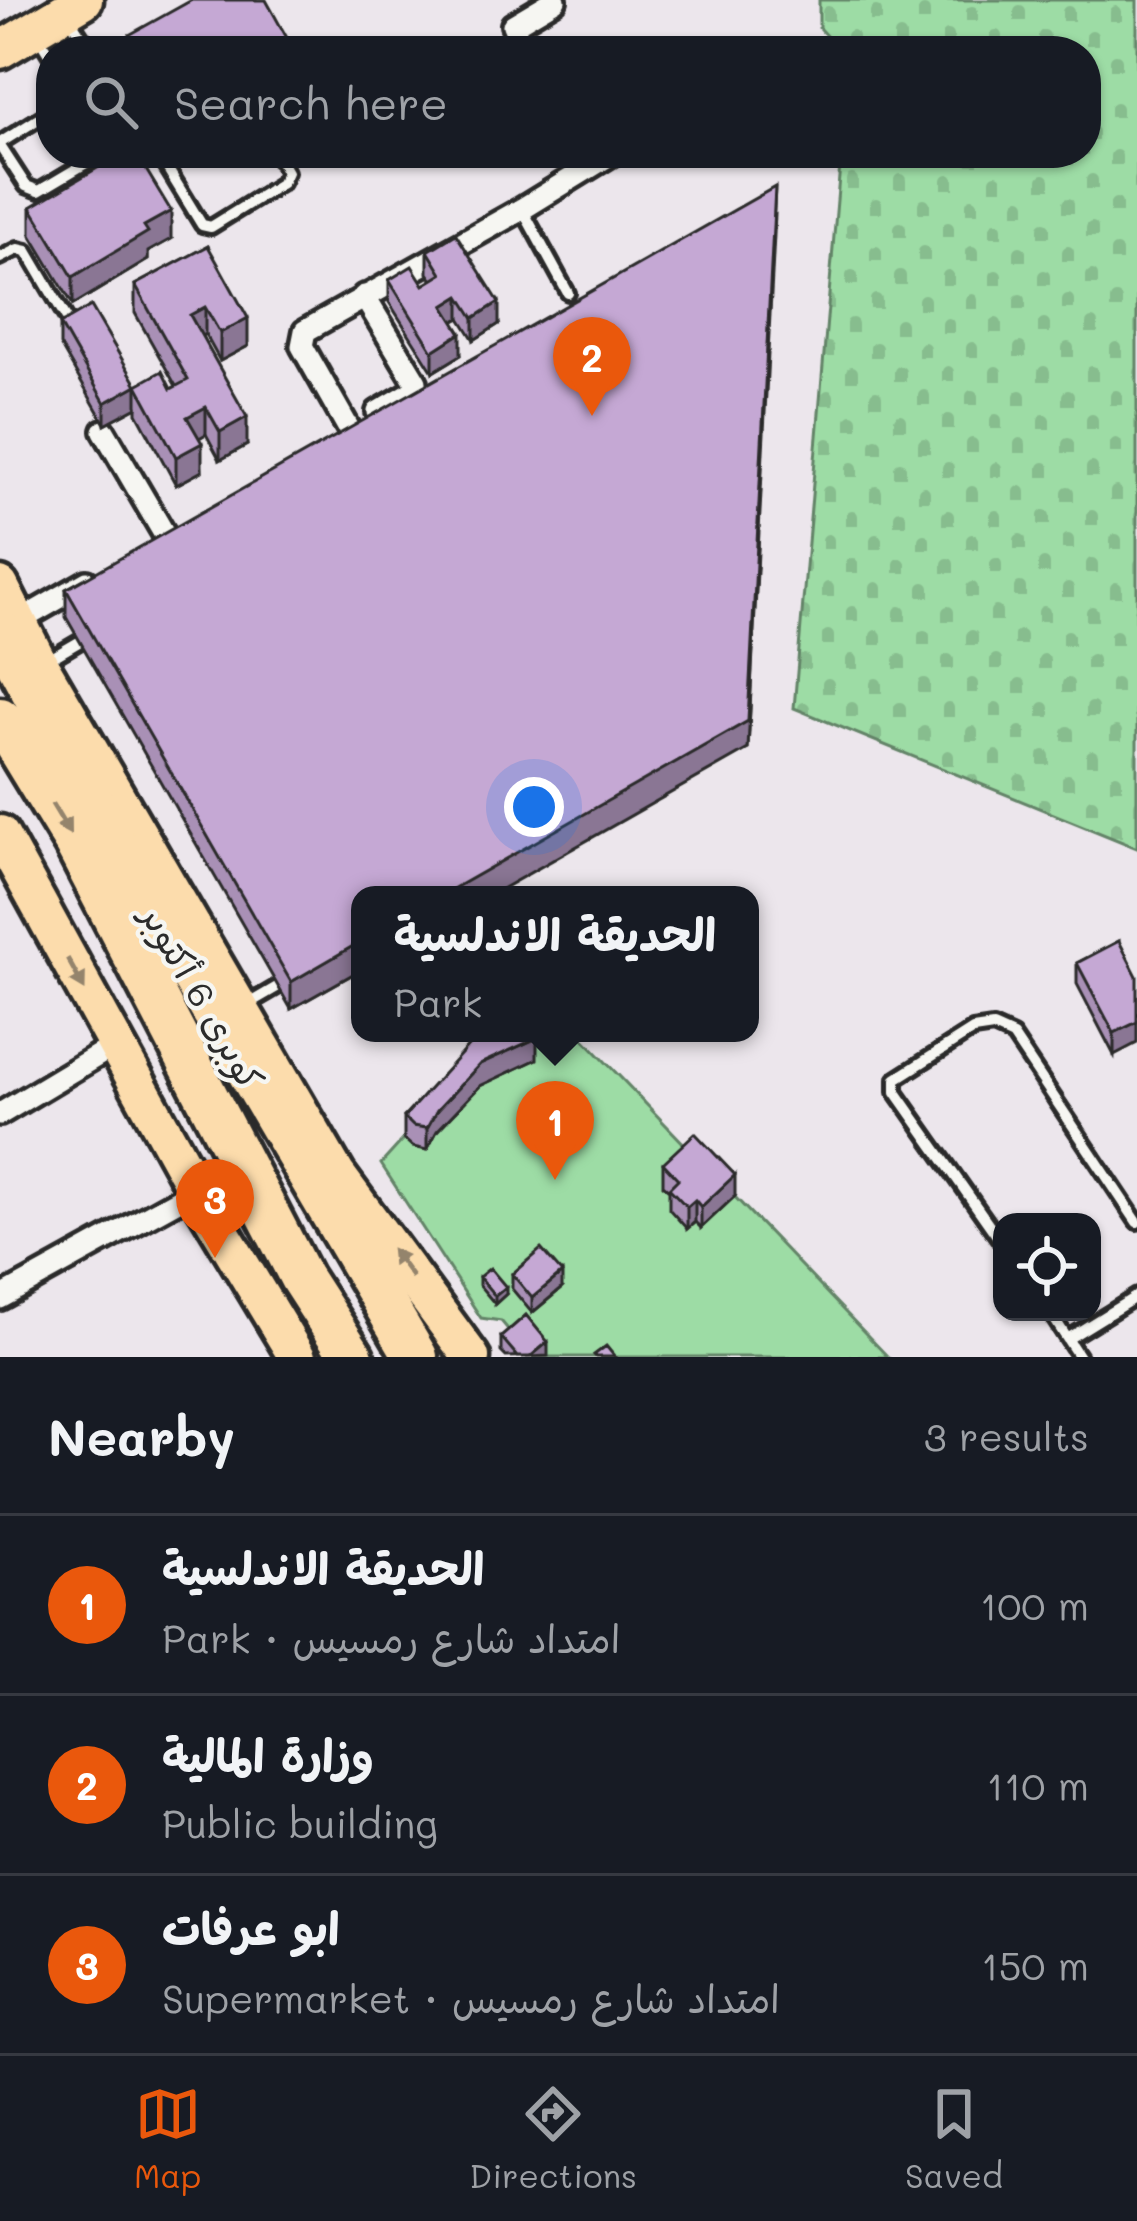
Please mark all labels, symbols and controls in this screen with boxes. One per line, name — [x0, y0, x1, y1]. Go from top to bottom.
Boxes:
search box — [36, 36, 1101, 168]
icon: search — [78, 69, 144, 135]
text: Search here — [174, 73, 448, 131]
pin: 2 — [553, 317, 631, 416]
your location — [504, 777, 564, 837]
one-way arrow — [50, 802, 71, 836]
popup — [351, 886, 759, 1042]
street label: كوبرى 6 أكتوبر — [129, 894, 276, 1099]
text: الحديقة الاندلسية — [394, 904, 716, 962]
one-way arrow — [65, 956, 86, 991]
text: Park — [394, 976, 482, 1027]
pin: 1 — [516, 1081, 594, 1180]
pin: 3 — [176, 1159, 254, 1258]
map controls — [993, 1213, 1101, 1321]
button: locate — [993, 1213, 1101, 1321]
one-way arrow — [390, 1247, 414, 1279]
text: Nearby — [48, 1402, 235, 1469]
text: 3 results — [924, 1410, 1089, 1461]
text: الحديقة الاندلسية — [162, 1538, 484, 1596]
text: 1 — [78, 1579, 96, 1630]
text: 100 m — [980, 1579, 1089, 1630]
text: Park · امتداد شارع رمسيس — [162, 1612, 620, 1663]
text: وزارة المالية — [162, 1725, 374, 1783]
text: 2 — [76, 1759, 98, 1810]
text: 110 m — [987, 1759, 1089, 1810]
text: Public building — [162, 1797, 438, 1848]
text: ابو عرفات — [162, 1898, 339, 1956]
text: 3 — [75, 1939, 99, 1990]
text: 150 m — [981, 1939, 1089, 1990]
text: Supermarket · امتداد شارع رمسيس — [162, 1972, 780, 2023]
tab: Map — [134, 2081, 201, 2196]
tab: Directions — [469, 2081, 637, 2196]
tab: Saved — [905, 2081, 1003, 2196]

